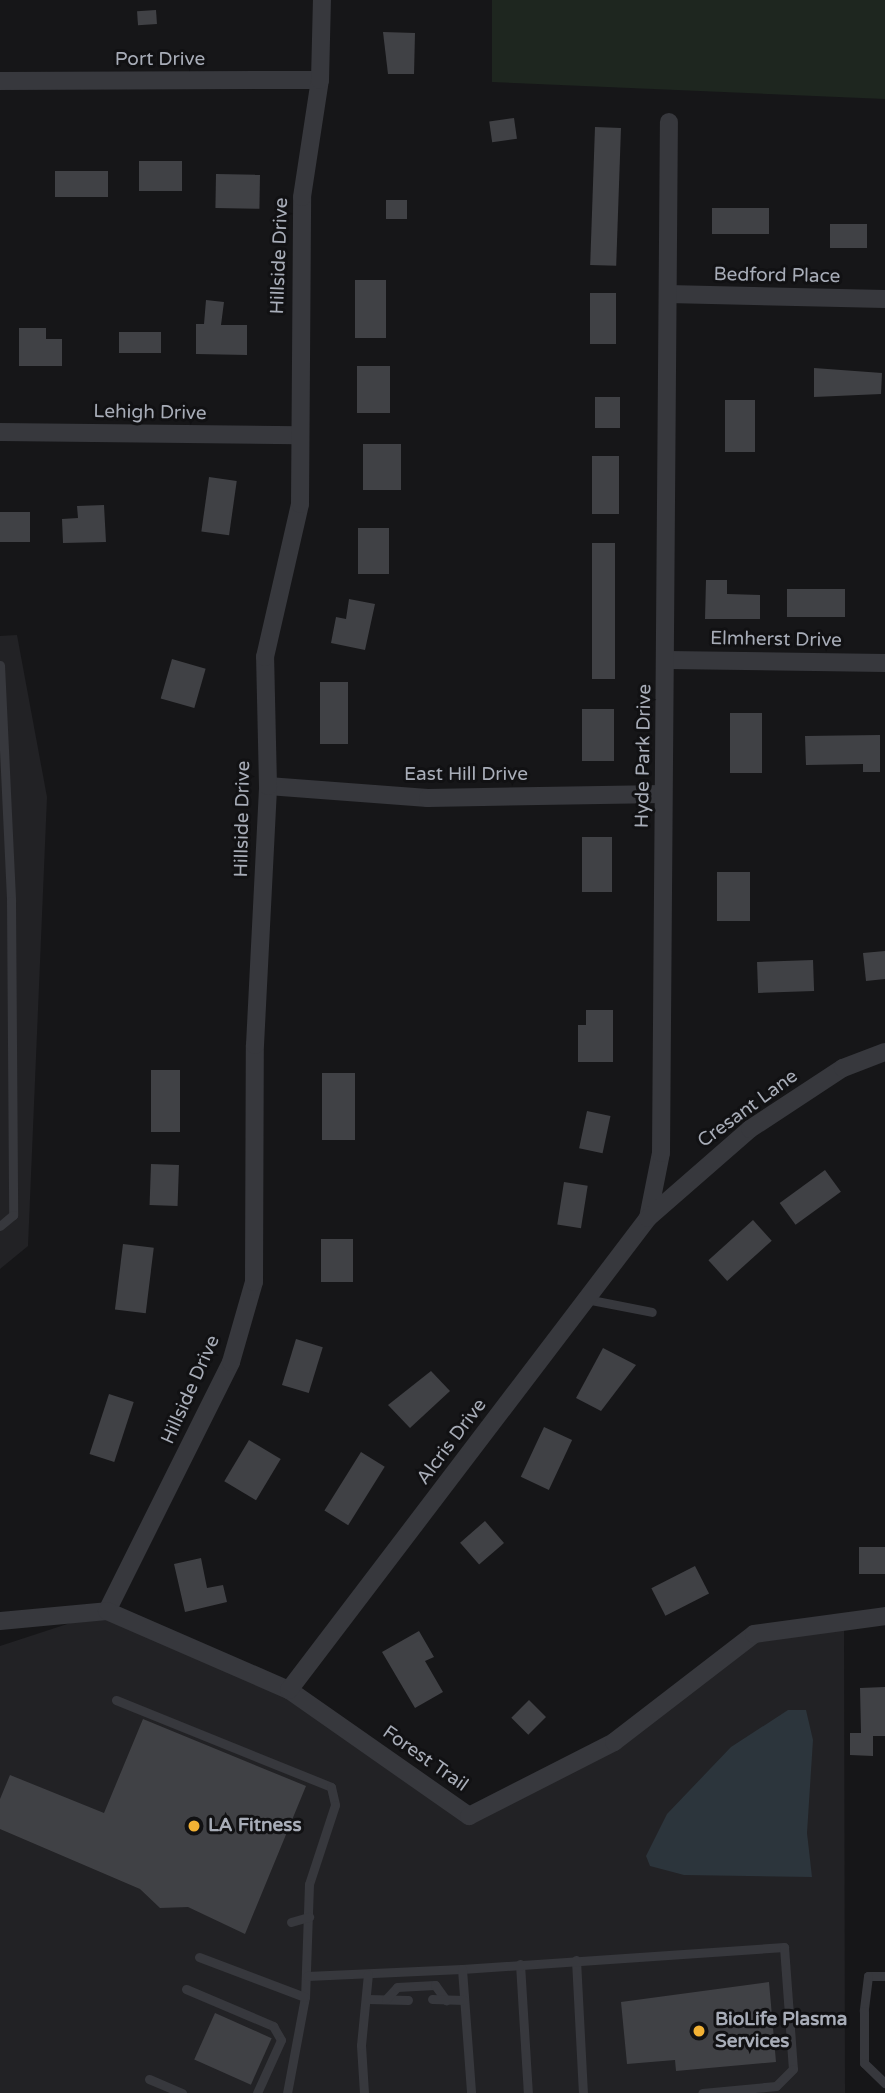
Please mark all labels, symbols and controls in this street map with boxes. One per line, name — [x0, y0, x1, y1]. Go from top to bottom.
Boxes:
street label: Port Drive — [115, 49, 205, 71]
street label: Hillside Drive — [267, 197, 293, 315]
street label: Bedford Place — [713, 263, 841, 289]
street label: Lehigh Drive — [93, 401, 207, 425]
street label: Elmherst Drive — [710, 627, 842, 653]
street label: Hyde Park Drive — [631, 684, 657, 828]
street label: Hillside Drive — [231, 760, 255, 878]
street label: East Hill Drive — [404, 764, 528, 786]
street label: Cresant Lane — [694, 1065, 802, 1153]
street label: Hillside Drive — [157, 1332, 225, 1448]
street label: Alcris Drive — [412, 1394, 492, 1490]
street label: Forest Trail — [378, 1721, 472, 1797]
place label: LA Fitness — [208, 1815, 302, 1837]
marker: LA Fitness — [186, 1818, 202, 1834]
place label: BioLife Plasma Services — [715, 2009, 847, 2053]
marker: BioLife Plasma Services — [689, 2021, 709, 2041]

